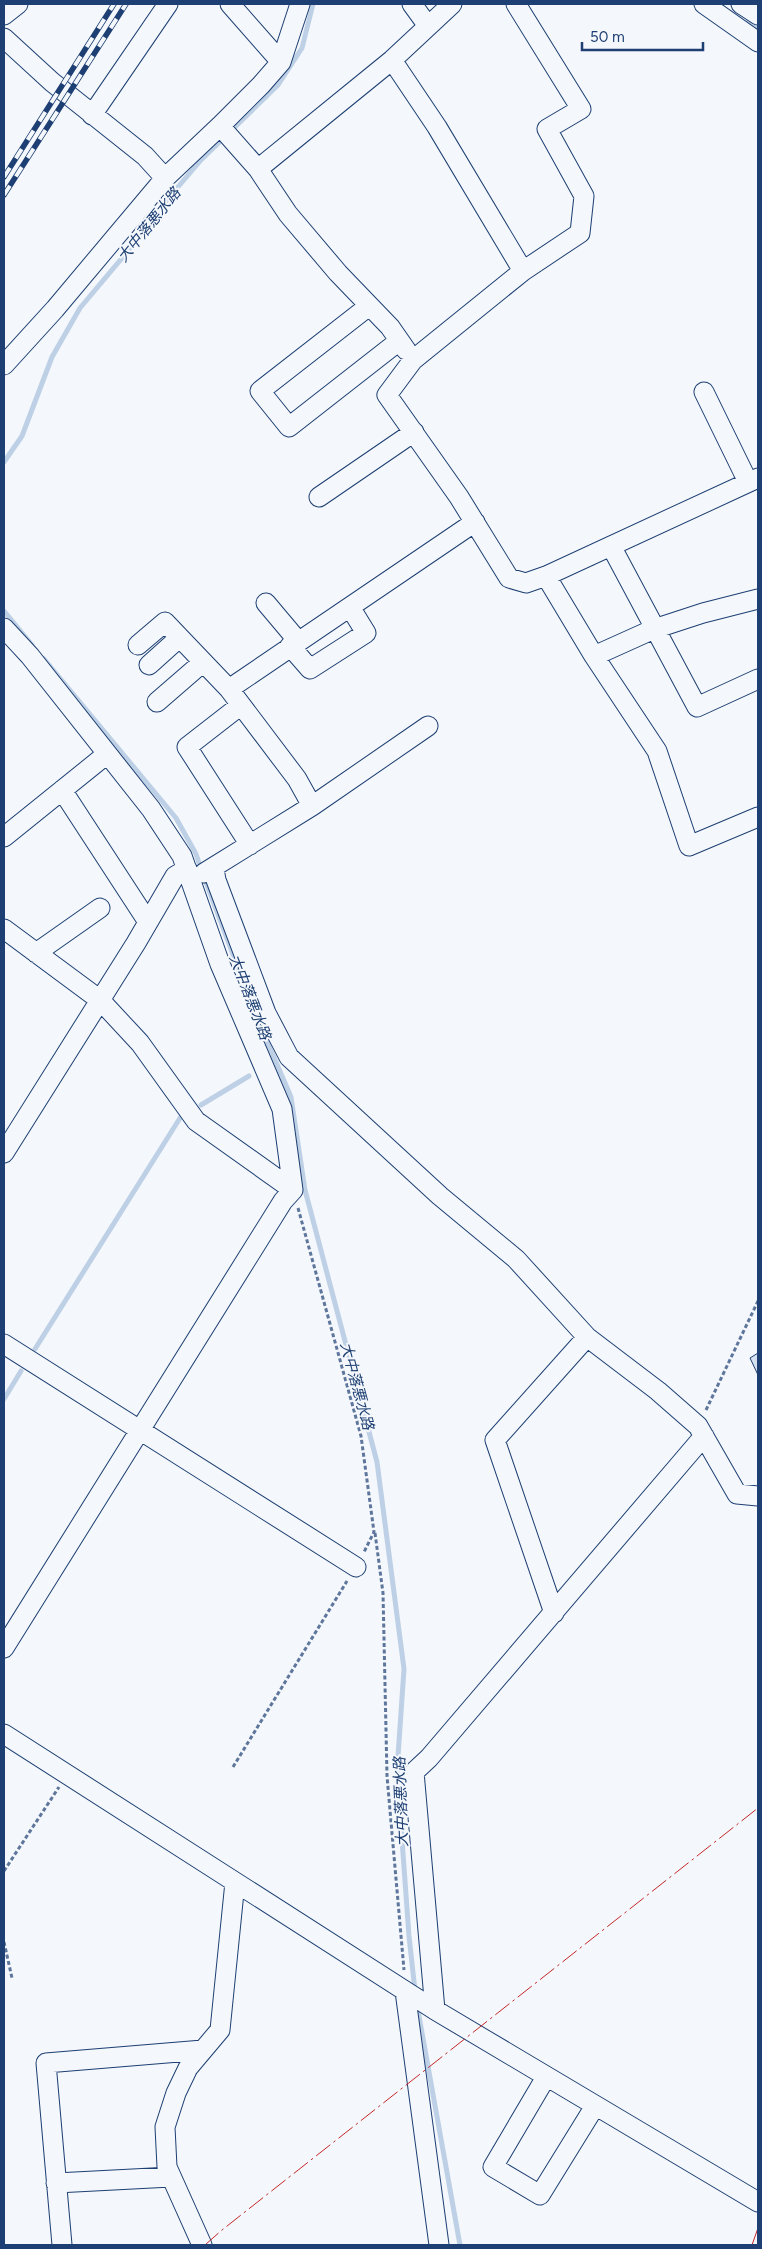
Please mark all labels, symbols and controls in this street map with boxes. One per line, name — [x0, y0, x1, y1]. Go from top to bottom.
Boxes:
scale bar — [582, 20, 703, 52]
text: 50 m — [590, 28, 625, 46]
water label: 大中落悪水路 — [114, 183, 186, 266]
water label: 大中落悪水路 — [225, 952, 275, 1044]
water label: 大中落悪水路 — [337, 1340, 378, 1434]
water label: 大中落悪水路 — [390, 1755, 412, 1847]

